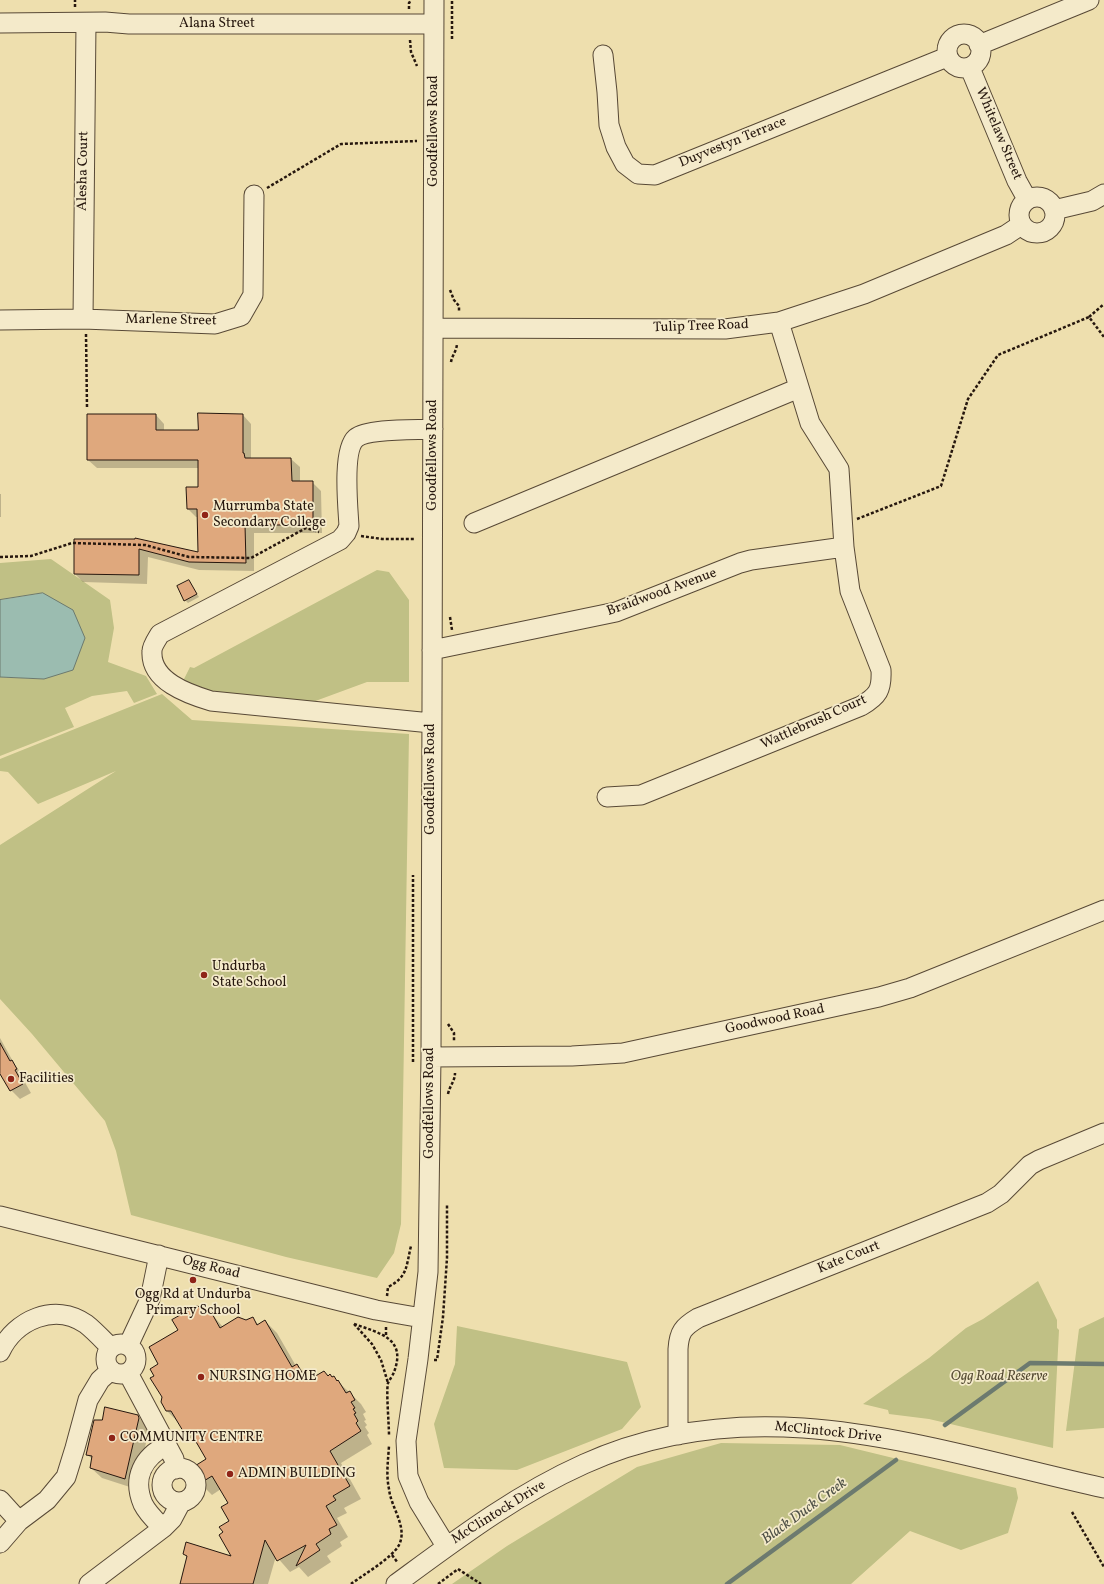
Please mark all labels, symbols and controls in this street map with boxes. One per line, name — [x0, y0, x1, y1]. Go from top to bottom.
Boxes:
street label: Alana Street — [179, 16, 255, 32]
street label: Goodfellows Road — [426, 75, 442, 187]
street label: Whitelaw Street — [971, 85, 1025, 183]
street label: Duyvestyn Terrace — [677, 114, 789, 172]
street label: Alesha Court — [75, 131, 93, 211]
street label: Marlene Street — [125, 312, 217, 330]
street label: Tulip Tree Road — [653, 317, 749, 337]
street label: Goodfellows Road — [425, 399, 441, 511]
place label: Murrumba State Secondary College — [213, 499, 326, 532]
marker: Murrumba State Secondary College — [200, 510, 210, 520]
street label: Braidwood Avenue — [605, 565, 719, 621]
street label: Wattlebrush Court — [758, 692, 870, 754]
street label: Goodfellows Road — [423, 723, 439, 835]
place label: Undurba State School — [212, 959, 287, 992]
marker: Undurba State School — [199, 970, 209, 980]
street label: Goodwood Road — [724, 1001, 826, 1039]
street label: Goodfellows Road — [422, 1047, 438, 1159]
place label: Facilities — [19, 1071, 74, 1087]
marker: Facilities — [6, 1074, 16, 1084]
street label: Kate Court — [815, 1238, 883, 1278]
street label: Ogg Road — [180, 1253, 242, 1283]
marker: Ogg Rd at Undurba Primary School — [188, 1275, 198, 1285]
place label: Ogg Rd at Undurba Primary School — [135, 1287, 251, 1320]
place label: NURSING HOME — [209, 1369, 317, 1385]
park label: Ogg Road Reserve — [951, 1369, 1047, 1385]
marker: NURSING HOME — [196, 1372, 206, 1382]
street label: McClintock Drive — [774, 1419, 882, 1447]
place label: COMMUNITY CENTRE — [120, 1430, 263, 1446]
marker: COMMUNITY CENTRE — [107, 1433, 117, 1443]
place label: ADMIN BUILDING — [238, 1466, 356, 1482]
marker: ADMIN BUILDING — [225, 1469, 235, 1479]
water label: Black Duck Creek — [759, 1475, 851, 1549]
street label: McClintock Drive — [449, 1477, 549, 1549]

